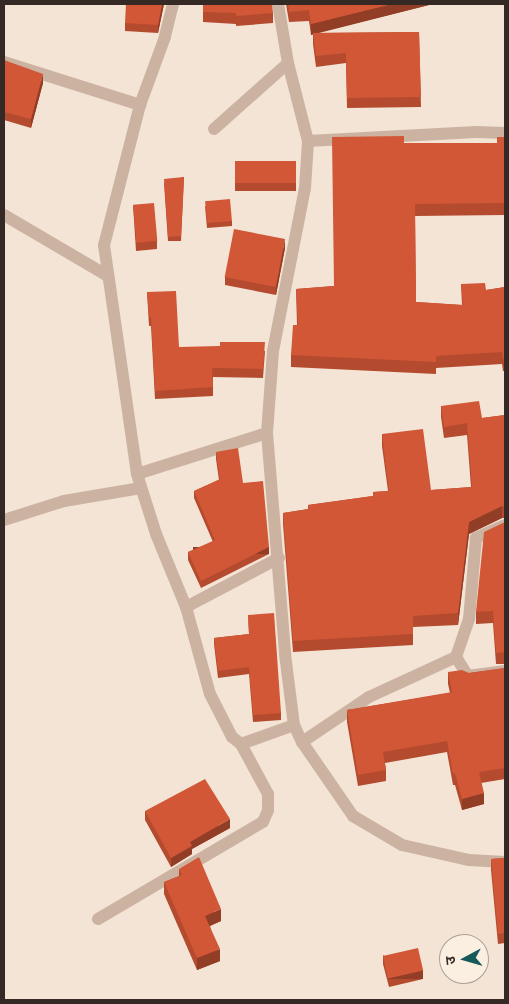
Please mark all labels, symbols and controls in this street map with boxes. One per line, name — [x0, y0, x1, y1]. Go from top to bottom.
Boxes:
north arrow — [439, 934, 489, 984]
text: उ — [441, 956, 458, 965]

